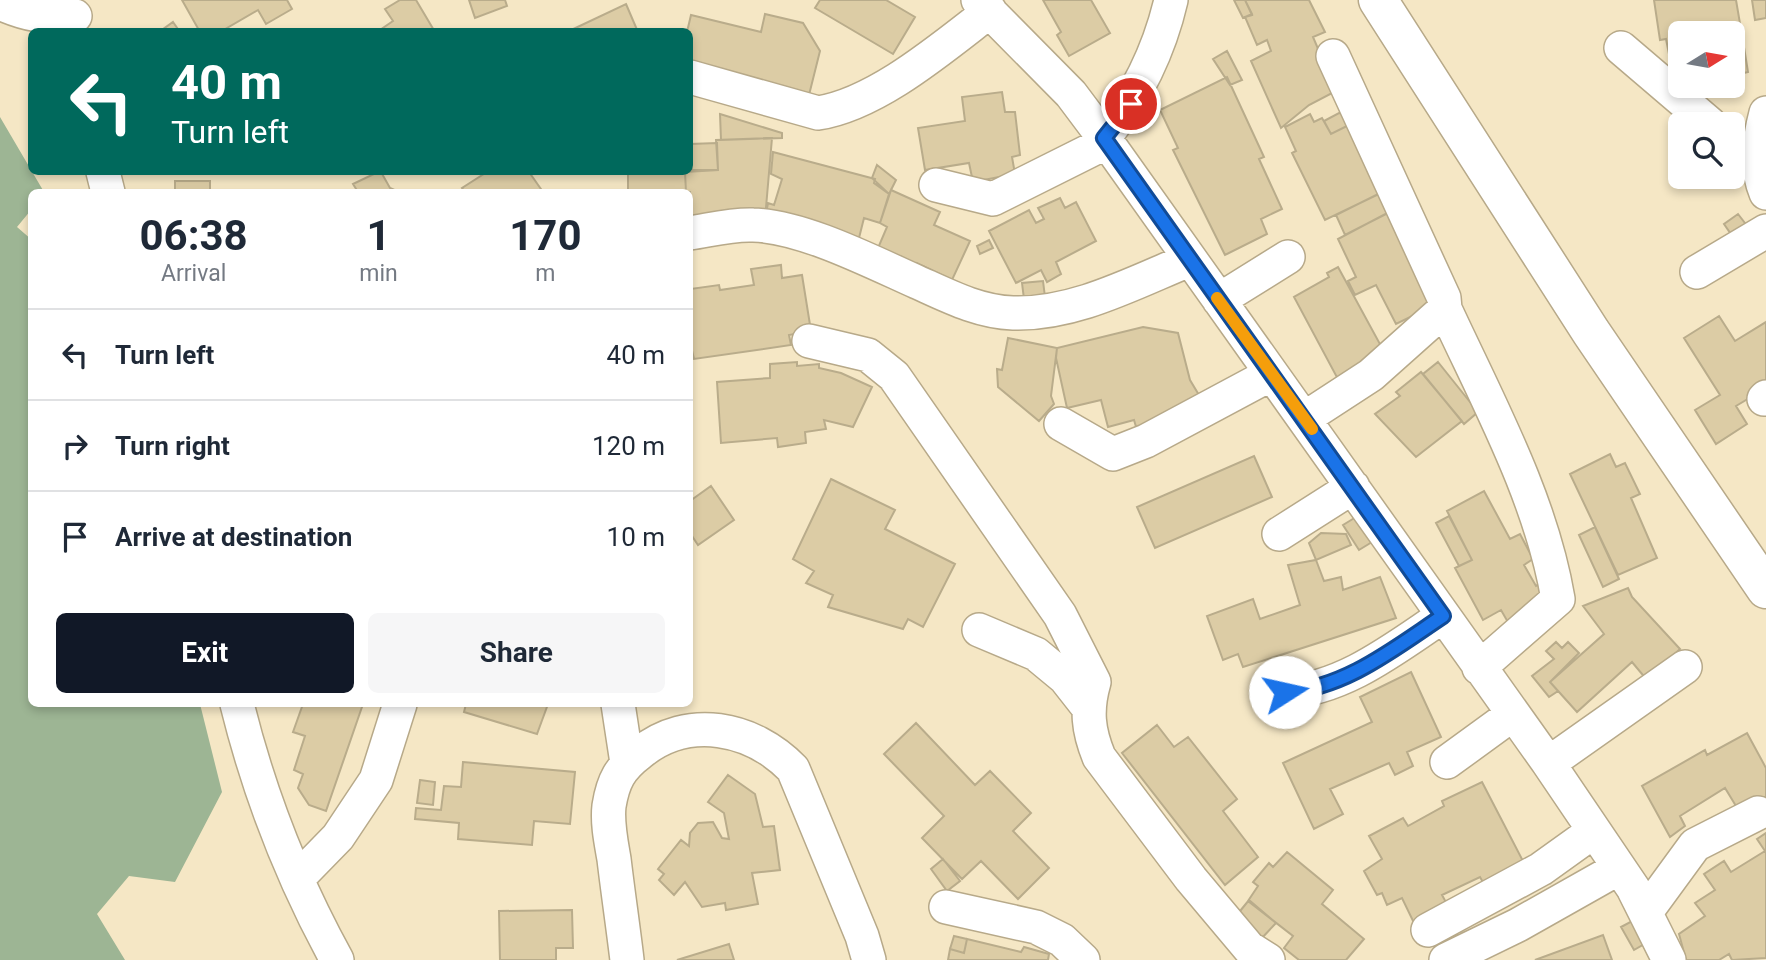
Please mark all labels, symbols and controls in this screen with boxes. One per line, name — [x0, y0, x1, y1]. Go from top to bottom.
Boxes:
north arrow — [1668, 21, 1745, 98]
map controls — [1668, 21, 1745, 189]
text: 40 m — [171, 54, 282, 111]
icon: left — [56, 56, 147, 147]
pin — [1101, 74, 1161, 134]
icon: arrive — [1112, 85, 1150, 123]
button: search — [1668, 112, 1745, 189]
text: Turn left — [171, 113, 289, 151]
text: 06:38 — [140, 211, 248, 260]
text: 1 — [366, 211, 391, 260]
text: 170 — [509, 211, 582, 260]
text: Arrival — [161, 260, 226, 287]
text: min — [359, 260, 398, 287]
text: m — [535, 260, 555, 287]
icon: left — [56, 336, 94, 374]
text: Turn left — [115, 340, 214, 370]
text: 40 m — [607, 340, 665, 370]
icon: right — [56, 427, 94, 465]
text: Turn right — [115, 431, 230, 461]
text: 120 m — [592, 431, 665, 461]
icon: arrive — [56, 518, 94, 556]
text: Arrive at destination — [115, 522, 352, 552]
text: 10 m — [607, 522, 665, 552]
button: Exit — [56, 613, 354, 693]
button: Share — [368, 613, 665, 693]
position arrow — [1248, 655, 1322, 729]

